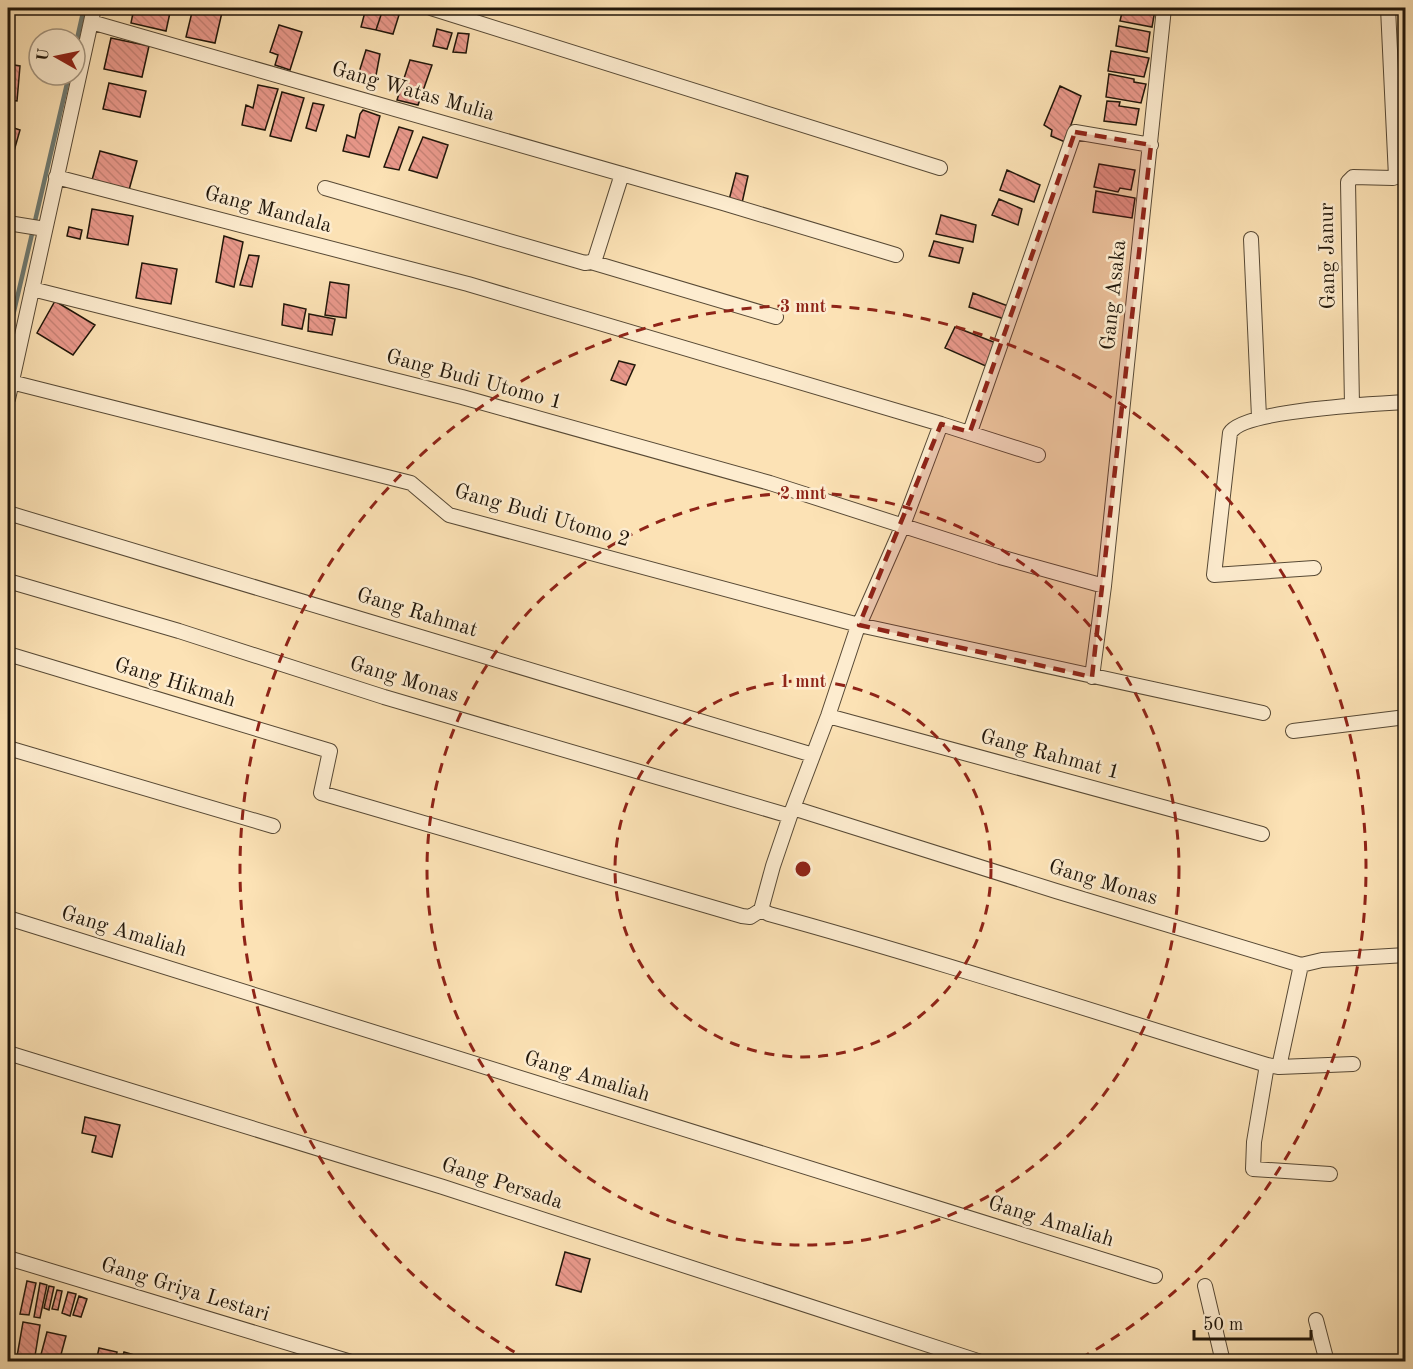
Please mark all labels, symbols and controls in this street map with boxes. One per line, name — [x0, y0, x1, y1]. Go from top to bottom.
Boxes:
north arrow — [27, 27, 87, 87]
text: U — [35, 47, 53, 62]
street label: Gang Watas Mulia — [329, 59, 497, 125]
street label: Gang Mandala — [202, 183, 334, 237]
street label: Gang Janur — [1317, 202, 1339, 310]
street label: Gang Asaka — [1098, 239, 1130, 351]
text: 3 mnt — [780, 298, 827, 316]
street label: Gang Budi Utomo 1 — [384, 346, 564, 414]
street label: Gang Budi Utomo 2 — [452, 481, 632, 551]
text: 2 mnt — [780, 485, 827, 503]
street label: Gang Rahmat — [354, 585, 480, 641]
street label: Gang Monas — [347, 653, 461, 707]
street label: Gang Hikmah — [112, 655, 238, 711]
text: 1 mnt — [780, 673, 827, 691]
street label: Gang Rahmat 1 — [978, 726, 1122, 784]
street label: Gang Monas — [1046, 856, 1160, 910]
centre of rings — [793, 859, 813, 879]
street label: Gang Amaliah — [59, 903, 189, 961]
street label: Gang Amaliah — [522, 1048, 652, 1106]
street label: Gang Persada — [439, 1154, 565, 1214]
street label: Gang Amaliah — [986, 1193, 1116, 1251]
street label: Gang Griya Lestari — [98, 1254, 272, 1326]
scale bar — [1194, 1303, 1311, 1341]
text: 50 m — [1203, 1316, 1243, 1334]

